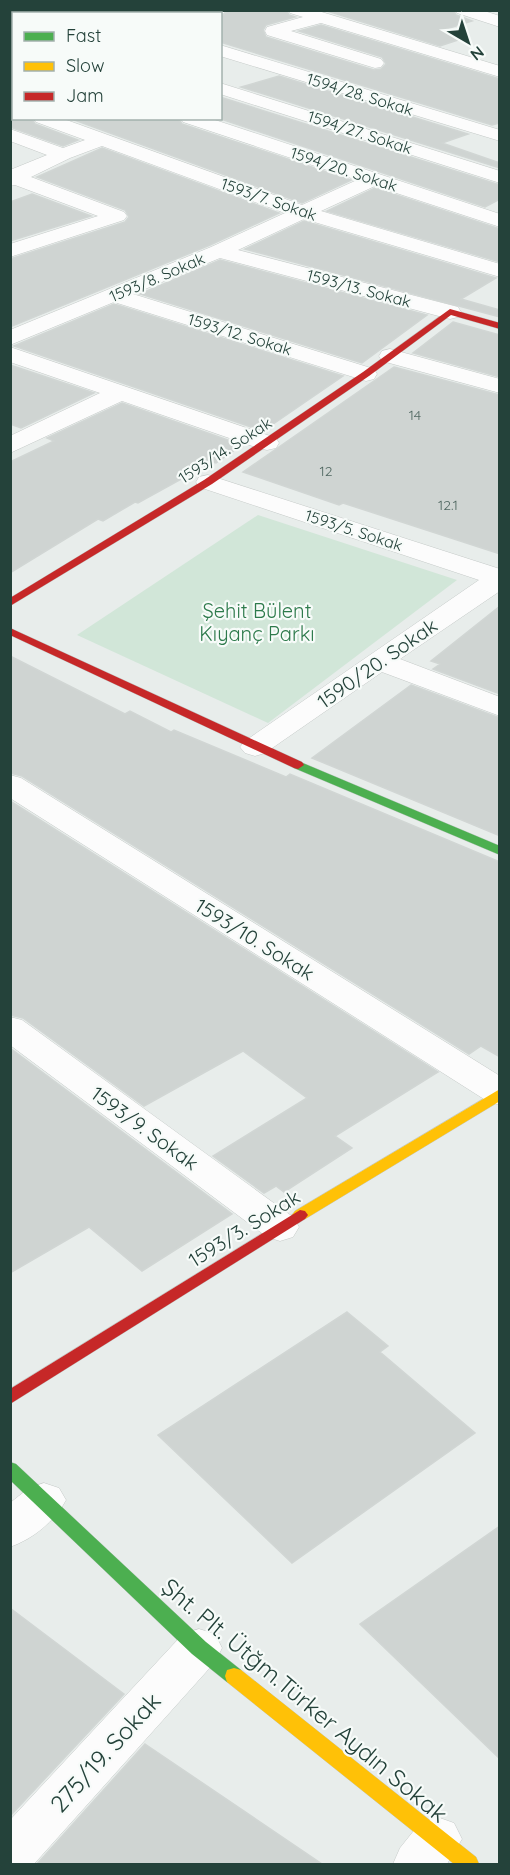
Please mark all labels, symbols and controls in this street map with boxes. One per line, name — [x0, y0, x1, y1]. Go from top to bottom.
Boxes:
legend — [12, 12, 222, 120]
north arrow — [438, 12, 498, 72]
text: Fast — [66, 24, 101, 47]
text: N — [467, 42, 488, 65]
text: Slow — [66, 54, 104, 77]
street label: 1594/28. Sokak — [304, 68, 416, 120]
text: Jam — [66, 84, 104, 107]
street label: 1594/27. Sokak — [305, 106, 415, 158]
street label: 1594/20. Sokak — [288, 142, 400, 196]
street label: 1593/7. Sokak — [218, 173, 320, 225]
street label: 1593/8. Sokak — [106, 248, 208, 306]
street label: 1593/13. Sokak — [305, 264, 413, 312]
street label: 1593/12. Sokak — [186, 309, 294, 359]
house number: 14 — [409, 406, 421, 424]
street label: 1593/14. Sokak — [175, 412, 275, 488]
house number: 12 — [320, 462, 333, 480]
house number: 12.1 — [438, 496, 458, 514]
street label: 1593/5. Sokak — [303, 505, 405, 555]
park label: Şehit Bülent Kıyanç Parkı — [199, 598, 315, 646]
street label: 1590/20. Sokak — [312, 612, 442, 714]
street label: 1593/10. Sokak — [191, 892, 319, 986]
street label: 1593/9. Sokak — [86, 1081, 204, 1175]
street label: 1593/3. Sokak — [184, 1184, 304, 1272]
street label: Şht. Plt. Ütğm.Türker Aydın Sokak — [156, 1571, 454, 1829]
street label: 275/19. Sokak — [43, 1686, 167, 1818]

